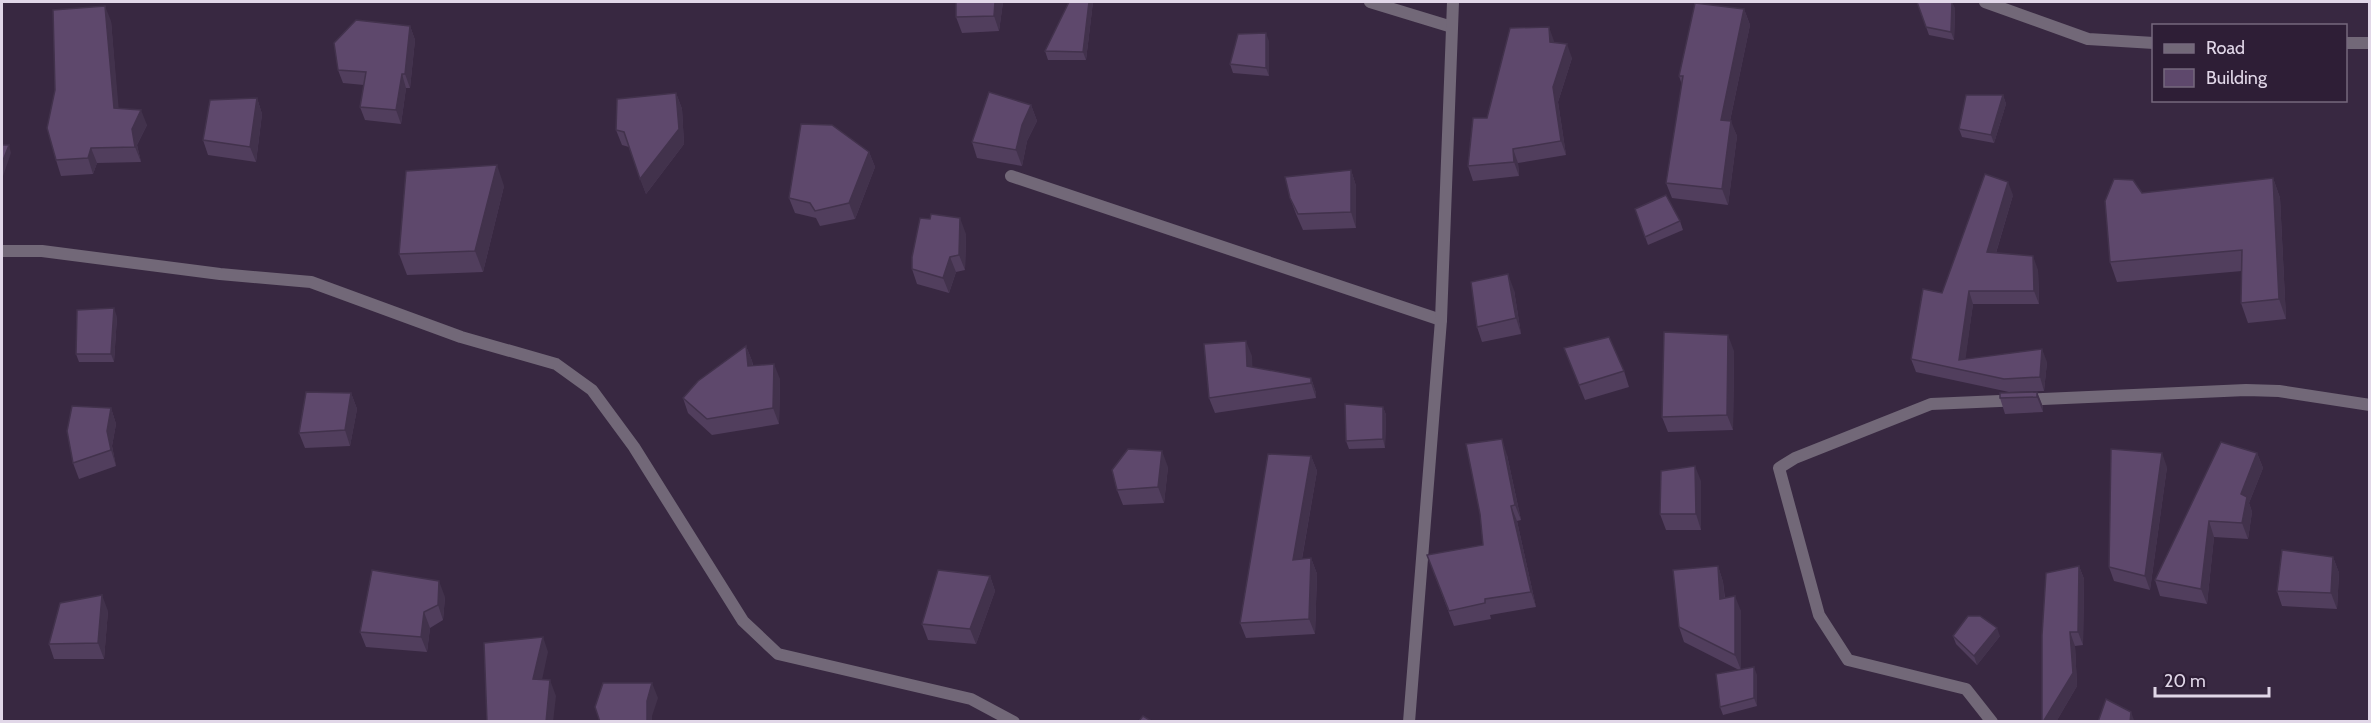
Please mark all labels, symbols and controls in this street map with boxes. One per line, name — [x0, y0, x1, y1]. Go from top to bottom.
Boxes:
legend — [2152, 24, 2347, 102]
text: Road — [2206, 37, 2245, 59]
text: Building — [2206, 67, 2268, 89]
scale bar — [2155, 660, 2269, 698]
text: 20 m — [2164, 670, 2206, 692]

